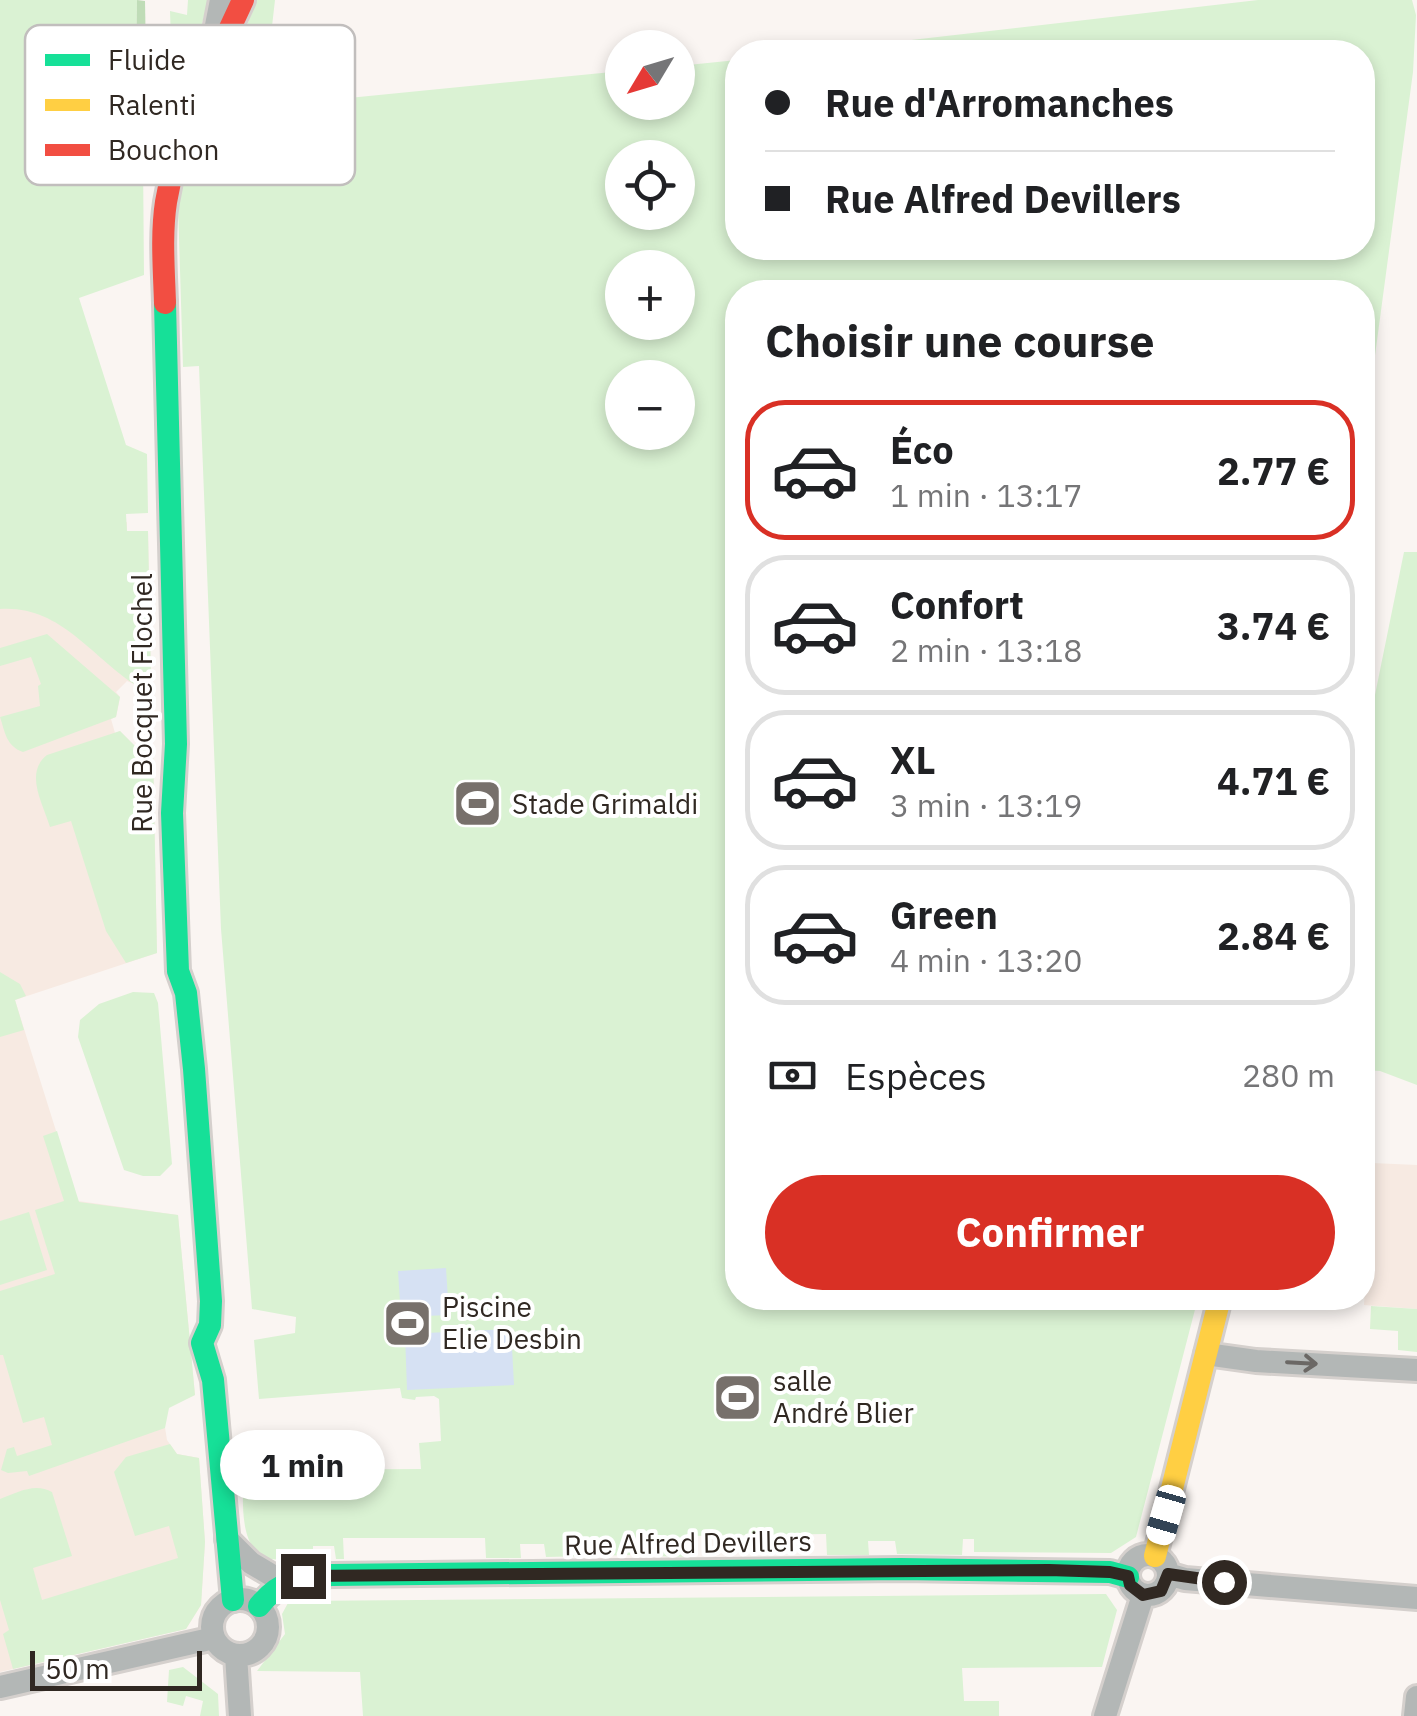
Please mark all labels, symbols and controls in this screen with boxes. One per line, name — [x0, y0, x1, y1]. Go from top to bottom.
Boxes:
legend — [25, 25, 355, 185]
north arrow — [605, 30, 695, 120]
map controls — [605, 30, 695, 450]
text: Fluide — [108, 41, 186, 78]
text: Rue d'Arromanches — [825, 78, 1174, 127]
text: Ralenti — [108, 86, 196, 123]
text: Bouchon — [108, 131, 219, 168]
button: locate — [605, 140, 695, 230]
text: Rue Alfred Devillers — [825, 174, 1181, 223]
button: + — [605, 250, 695, 340]
text: Choisir une course — [765, 311, 1155, 369]
button: − — [605, 360, 695, 450]
icon: car — [770, 425, 860, 515]
text: Éco — [890, 425, 954, 474]
text: 2.77 € — [1217, 446, 1330, 495]
text: 1 min · 13:17 — [890, 474, 1083, 516]
street label: Rue Bocquet Flochel — [123, 573, 160, 833]
icon: car — [770, 580, 860, 670]
text: Confort — [890, 580, 1024, 629]
text: 3.74 € — [1217, 601, 1330, 650]
text: 2 min · 13:18 — [890, 629, 1083, 671]
icon: car — [770, 735, 860, 825]
text: XL — [890, 735, 936, 784]
text: 4.71 € — [1217, 756, 1330, 805]
sports icon: Stade Grimaldi — [451, 778, 503, 830]
text: 3 min · 13:19 — [890, 784, 1083, 826]
place label: Stade Grimaldi — [512, 785, 698, 822]
icon: car — [770, 890, 860, 980]
text: Green — [890, 890, 998, 939]
text: 2.84 € — [1217, 911, 1330, 960]
text: 4 min · 13:20 — [890, 939, 1083, 981]
icon: cash — [765, 1048, 820, 1103]
text: Espèces — [845, 1051, 987, 1100]
text: 280 m — [1242, 1054, 1335, 1096]
button: Confirmer — [765, 1175, 1335, 1290]
place label: Piscine Elie Desbin — [442, 1288, 582, 1357]
sports icon: Piscine Elie Desbin — [381, 1297, 433, 1349]
one-way arrow — [1286, 1354, 1318, 1373]
place label: salle André Blier — [773, 1362, 914, 1431]
sports icon: salle André Blier — [712, 1371, 764, 1423]
callout: 1 min — [220, 1431, 386, 1501]
text: 1 min — [261, 1444, 344, 1486]
car — [1143, 1482, 1189, 1548]
street label: Rue Alfred Devillers — [564, 1522, 812, 1563]
route end — [281, 1554, 326, 1599]
route start — [1202, 1560, 1247, 1605]
scale bar — [30, 1646, 202, 1690]
text: 50 m — [45, 1650, 110, 1687]

